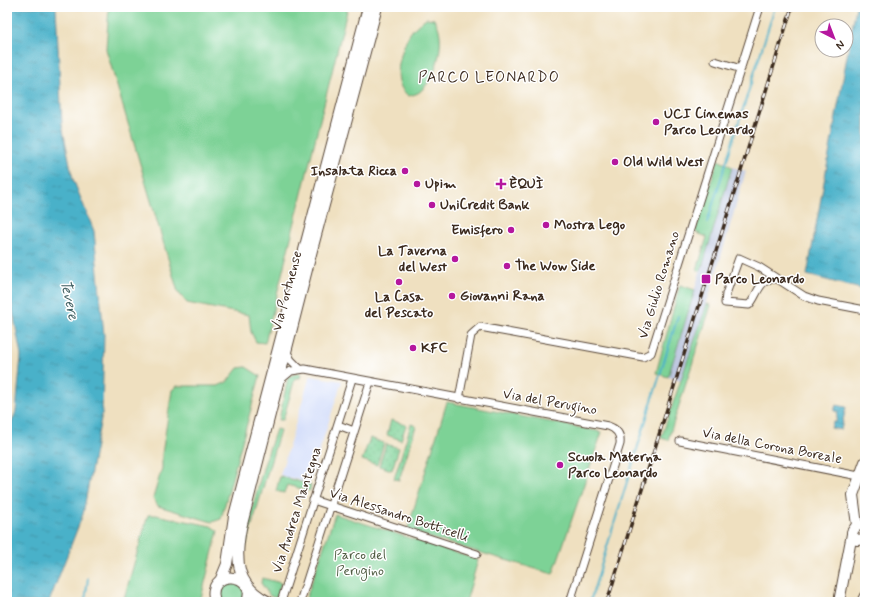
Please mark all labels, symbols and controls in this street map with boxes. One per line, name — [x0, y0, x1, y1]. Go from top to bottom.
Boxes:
north arrow — [814, 18, 854, 58]
text: N — [833, 37, 847, 52]
district label: PARCO LEONARDO — [418, 68, 560, 88]
place label: UCI Cinemas Parco Leonardo — [664, 105, 754, 139]
marker: UCI Cinemas Parco Leonardo — [651, 117, 661, 127]
place label: Old Wild West — [623, 153, 704, 171]
marker: Old Wild West — [610, 157, 620, 167]
place label: Insalata Ricca — [311, 162, 397, 180]
marker: Insalata Ricca — [400, 166, 410, 176]
place label: Upim — [425, 175, 456, 193]
place label: ÈQUÌ — [509, 175, 544, 193]
marker: Upim — [412, 179, 422, 189]
marker: ÈQUÌ — [496, 179, 506, 189]
place label: UniCredit Bank — [440, 196, 530, 214]
marker: UniCredit Bank — [427, 200, 437, 210]
place label: Mostra Lego — [554, 216, 626, 236]
marker: Mostra Lego — [541, 220, 551, 230]
place label: Emisfero — [451, 221, 503, 239]
marker: Emisfero — [506, 225, 516, 235]
street label: Via Giulio Romano — [634, 229, 684, 341]
place label: La Taverna del West — [378, 242, 447, 276]
street label: Via Portuense — [268, 249, 306, 333]
marker: La Taverna del West — [450, 254, 460, 264]
place label: The Wow Side — [515, 257, 596, 275]
marker: The Wow Side — [502, 261, 512, 271]
place label: Parco Leonardo — [715, 270, 805, 288]
marker: Parco Leonardo — [700, 273, 712, 285]
marker: La Casa del Pescato — [394, 277, 404, 287]
water label: Tevere — [55, 278, 83, 323]
place label: Giovanni Rana — [460, 287, 545, 305]
place label: La Casa del Pescato — [365, 288, 433, 322]
marker: Giovanni Rana — [447, 291, 457, 301]
place label: KFC — [421, 339, 447, 357]
marker: KFC — [408, 343, 418, 353]
street label: Via del Perugino — [501, 385, 599, 421]
street label: Via della Corona Boreale — [701, 424, 843, 468]
street label: Via Andrea Mantegna — [268, 445, 326, 575]
place label: Scuola Materna Parco Leonardo — [568, 448, 662, 482]
marker: Scuola Materna Parco Leonardo — [555, 460, 565, 470]
street label: Via Alessandro Botticelli — [327, 484, 471, 546]
park label: Parco del Perugino — [334, 546, 386, 581]

